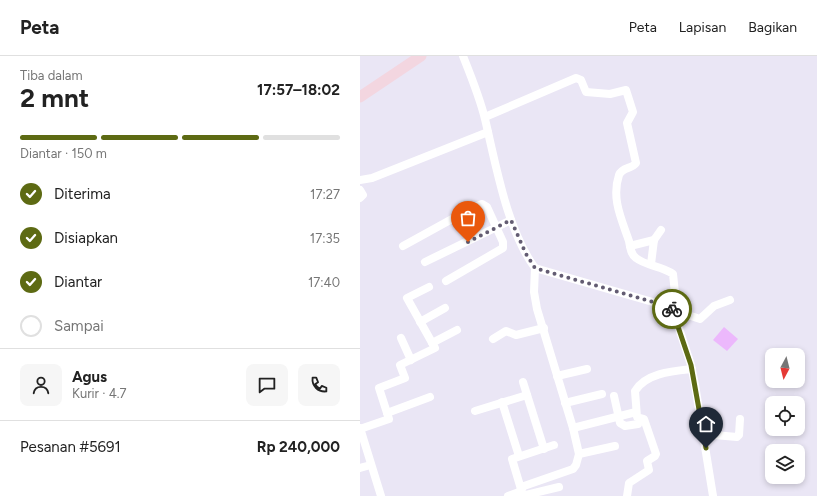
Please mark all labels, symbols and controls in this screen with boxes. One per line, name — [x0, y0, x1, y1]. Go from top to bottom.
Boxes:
text: Peta — [20, 16, 59, 39]
text: Peta — [629, 19, 657, 36]
text: Lapisan — [679, 19, 726, 36]
text: Bagikan — [748, 19, 797, 36]
text: Tiba dalam — [20, 68, 82, 83]
text: 17:57–18:02 — [257, 81, 340, 99]
text: 2 mnt — [20, 82, 89, 114]
text: Diantar · 150 m — [20, 146, 107, 161]
icon: check — [20, 183, 42, 205]
text: Diterima — [54, 185, 111, 203]
text: 17:27 — [310, 187, 340, 202]
pin — [451, 201, 485, 242]
icon: bag — [457, 207, 479, 229]
icon: check — [20, 227, 42, 249]
text: Disiapkan — [54, 229, 118, 247]
text: 17:35 — [310, 231, 340, 246]
icon: check — [20, 271, 42, 293]
text: Diantar — [54, 273, 102, 291]
text: 17:40 — [308, 275, 340, 290]
courier — [652, 289, 692, 329]
icon: bike — [661, 298, 683, 320]
text: Sampai — [54, 317, 104, 335]
north arrow — [765, 348, 805, 388]
map controls — [765, 348, 805, 484]
button: person — [20, 364, 62, 406]
button: chat — [246, 364, 288, 406]
button: phone — [298, 364, 340, 406]
text: Agus — [72, 368, 107, 386]
text: Kurir · 4.7 — [72, 386, 126, 401]
button: locate — [765, 396, 805, 436]
pin — [689, 407, 723, 448]
icon: home — [695, 413, 717, 435]
text: Pesanan #5691 — [20, 438, 121, 456]
text: Rp 240,000 — [257, 438, 340, 456]
button: layers — [765, 444, 805, 484]

